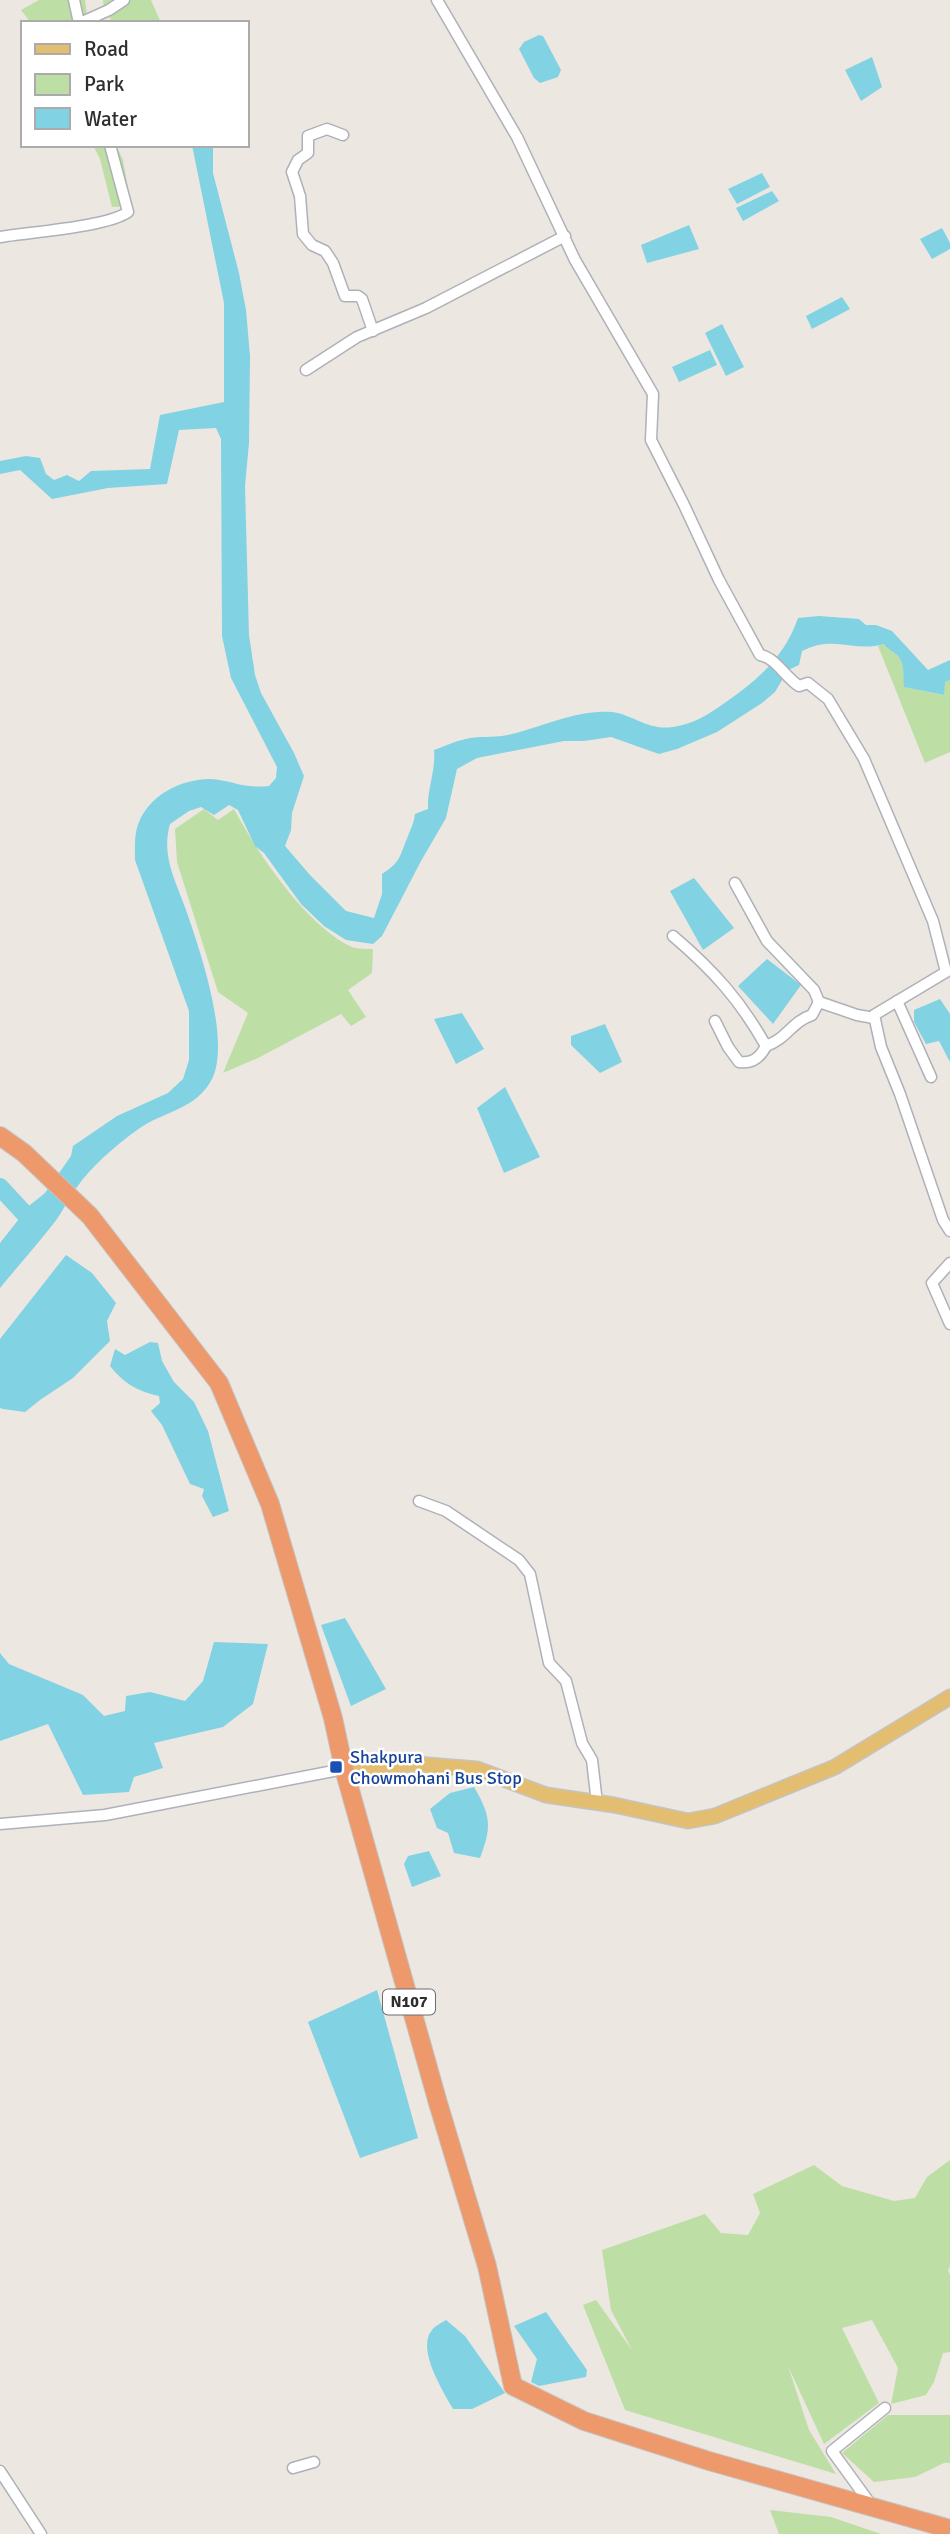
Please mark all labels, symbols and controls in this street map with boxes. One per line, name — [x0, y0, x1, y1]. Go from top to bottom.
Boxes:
legend — [21, 21, 248, 147]
text: Road — [84, 36, 129, 62]
text: Park — [84, 71, 125, 97]
text: Water — [84, 106, 137, 132]
place label: Shakpura Chowmohani Bus Stop — [350, 1746, 522, 1789]
marker: Shakpura Chowmohani Bus Stop — [328, 1759, 344, 1775]
road number: N107 — [383, 1990, 435, 2014]

